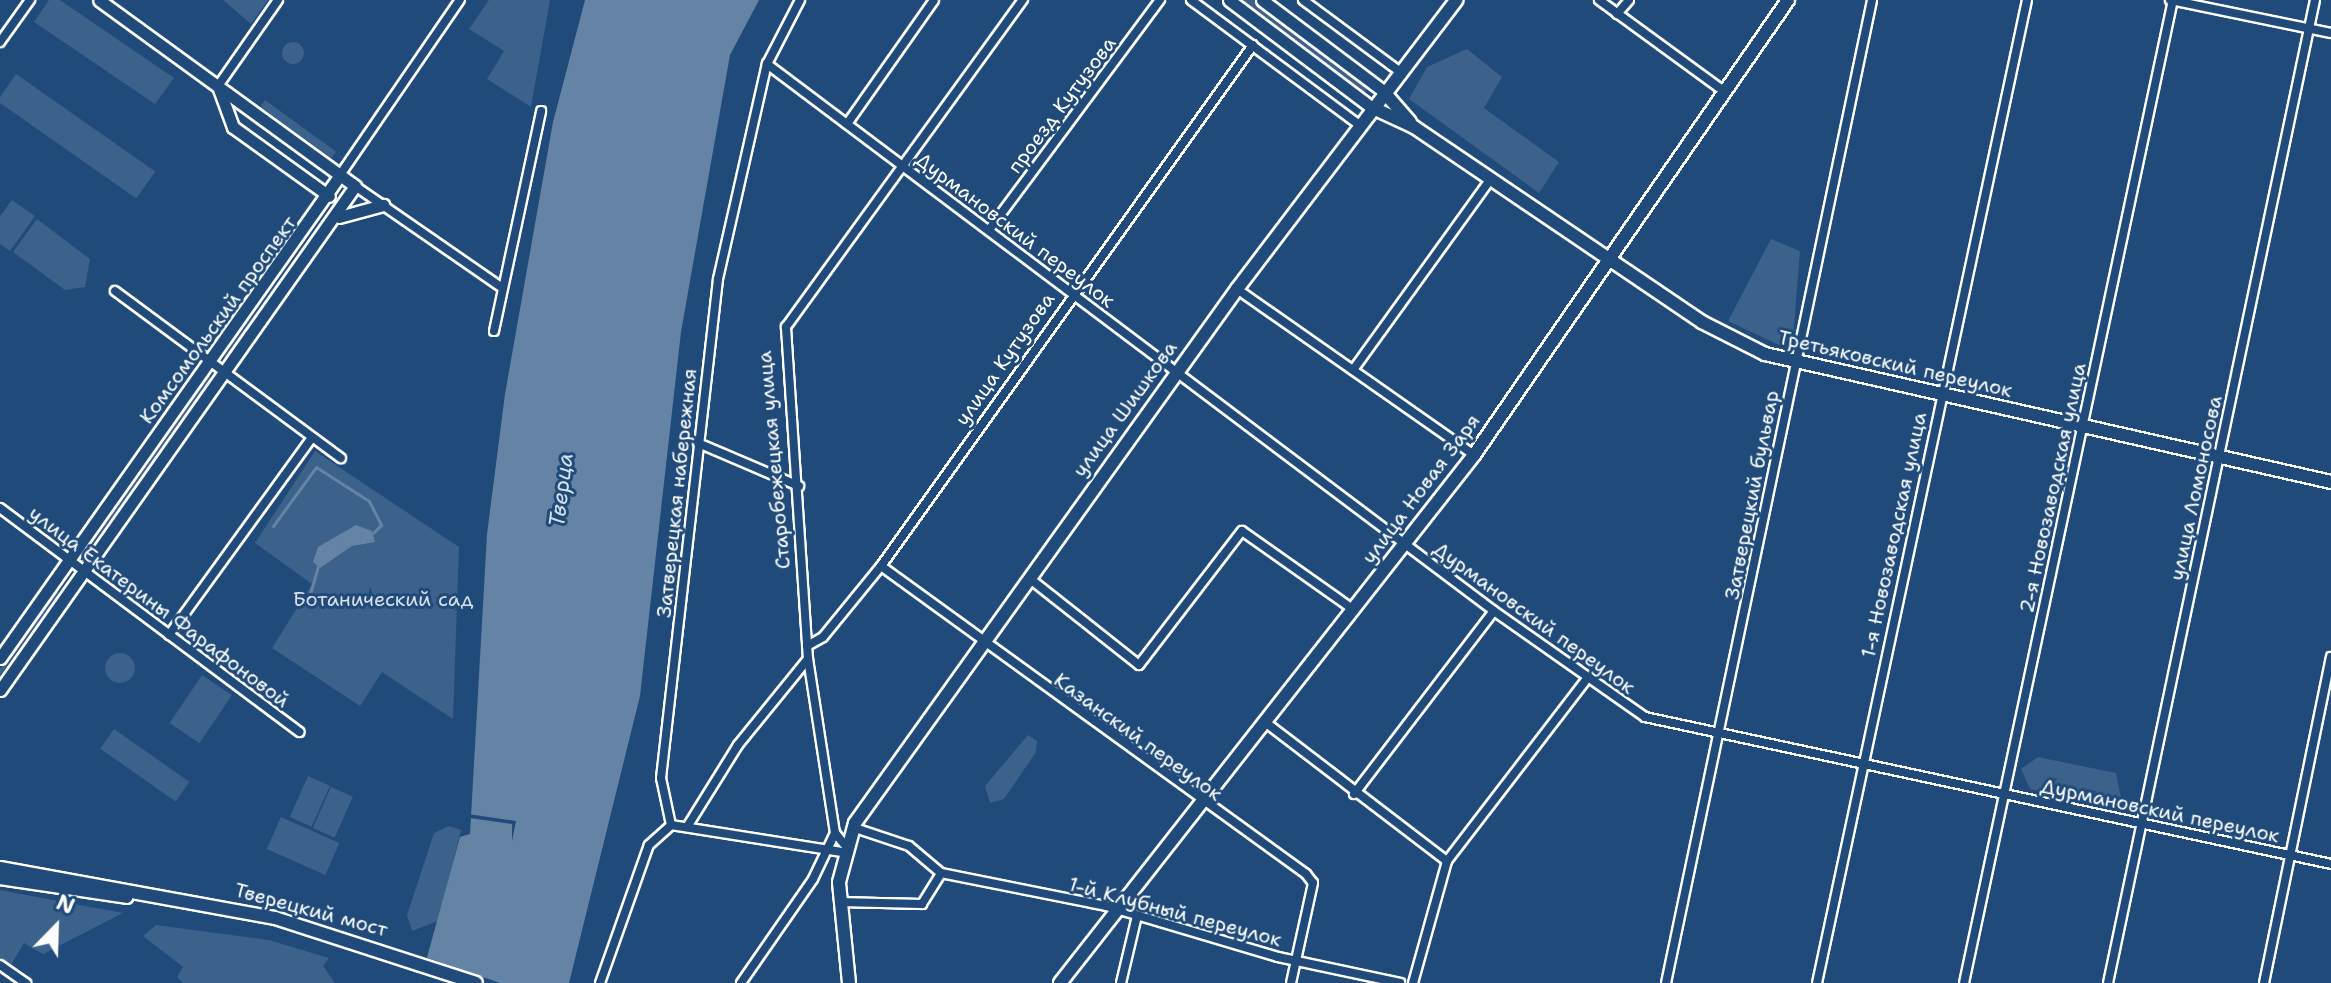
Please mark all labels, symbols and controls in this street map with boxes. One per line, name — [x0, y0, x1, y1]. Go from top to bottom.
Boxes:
street label: проезд Кутузова — [1003, 32, 1121, 178]
street label: Дурмановский переулок — [911, 147, 1119, 313]
street label: Комсомольский проспект — [135, 211, 301, 429]
street label: улица Кутузова — [950, 288, 1060, 430]
street label: Третьяковский переулок — [1776, 325, 2014, 403]
street label: улица Шишкова — [1068, 336, 1182, 482]
street label: Старобежецкая улица — [753, 350, 795, 570]
street label: 2-я Новозаводская улица — [2015, 361, 2091, 615]
street label: Затверецкая набережная — [652, 367, 702, 619]
street label: Затверецкий бульвар — [1720, 388, 1784, 602]
street label: улица Ломоносова — [2165, 393, 2227, 583]
street label: улица Новая Заря — [1357, 409, 1485, 569]
street label: 1-я Новозаводская улица — [1856, 410, 1932, 660]
water label: Тверца — [543, 451, 579, 529]
street label: улица Екатерины Фарафоновой — [24, 501, 294, 713]
street label: Дурмановский переулок — [1428, 537, 1640, 699]
park label: Ботанический сад — [293, 587, 473, 611]
street label: Казанский переулок — [1049, 668, 1227, 806]
street label: Дурмановский переулок — [2038, 774, 2282, 848]
street label: 1-й Клубный переулок — [1066, 872, 1284, 952]
street label: Тверецкий мост — [232, 878, 390, 942]
north arrow — [16, 887, 96, 967]
text: N — [52, 888, 79, 921]

